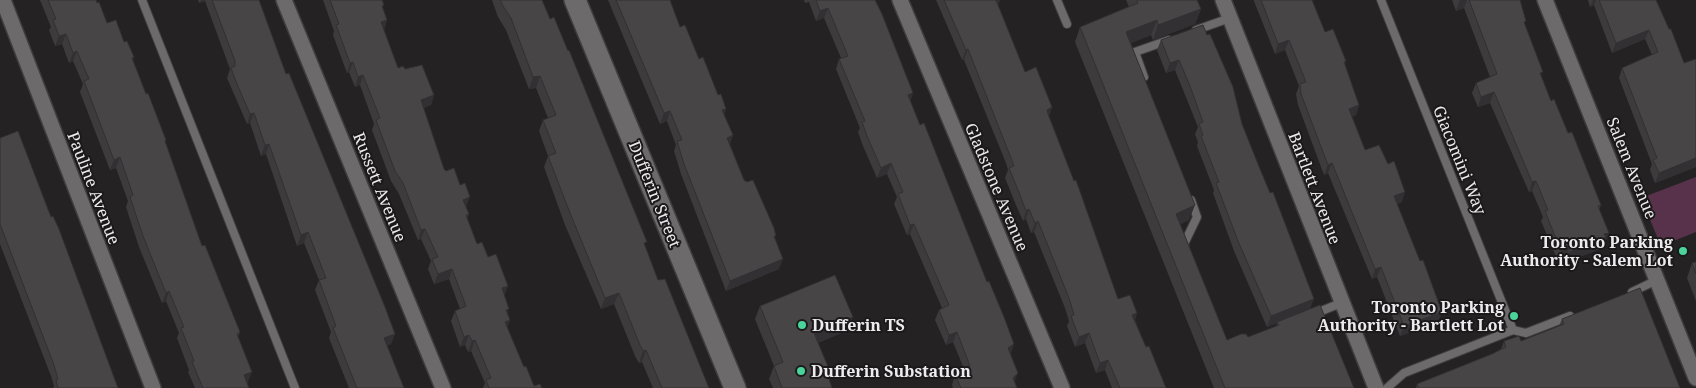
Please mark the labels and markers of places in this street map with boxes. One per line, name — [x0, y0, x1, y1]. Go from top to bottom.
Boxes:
place label: Toronto Parking Authority - Salem Lot — [1500, 231, 1674, 271]
marker: Toronto Parking Authority - Salem Lot — [1677, 245, 1689, 257]
place label: Toronto Parking Authority - Bartlett Lot — [1318, 296, 1505, 336]
marker: Toronto Parking Authority - Bartlett Lot — [1508, 310, 1520, 322]
place label: Dufferin TS — [812, 314, 905, 336]
marker: Dufferin TS — [796, 319, 808, 331]
place label: Dufferin Substation — [811, 360, 971, 382]
marker: Dufferin Substation — [795, 365, 807, 377]

